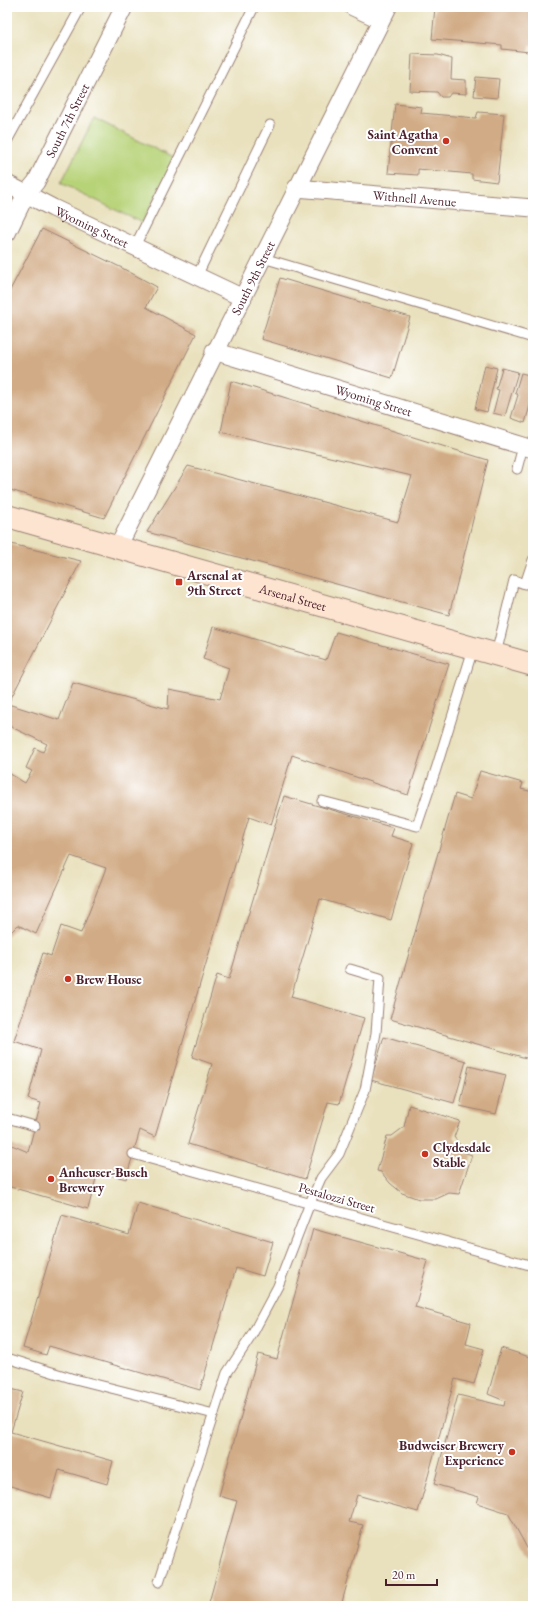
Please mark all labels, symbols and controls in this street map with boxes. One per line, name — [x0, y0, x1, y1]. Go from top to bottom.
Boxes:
street label: South 7th Street — [42, 81, 93, 161]
place label: Saint Agatha Convent — [368, 126, 438, 158]
marker: Saint Agatha Convent — [441, 136, 451, 146]
street label: Withnell Avenue — [372, 187, 457, 210]
street label: Wyoming Street — [52, 202, 131, 252]
street label: South 9th Street — [227, 238, 279, 318]
street label: Wyoming Street — [333, 381, 414, 420]
place label: Arsenal at 9th Street — [186, 567, 242, 599]
marker: Arsenal at 9th Street — [174, 577, 184, 587]
street label: Arsenal Street — [256, 580, 328, 615]
place label: Brew House — [76, 971, 142, 988]
marker: Brew House — [63, 974, 73, 984]
place label: Clydesdale Stable — [433, 1139, 491, 1171]
marker: Clydesdale Stable — [420, 1149, 430, 1159]
place label: Anheuser-Busch Brewery — [58, 1164, 148, 1196]
marker: Anheuser-Busch Brewery — [46, 1174, 56, 1184]
street label: Pestalozzi Street — [297, 1178, 377, 1216]
place label: Budweiser Brewery Experience — [399, 1437, 505, 1469]
marker: Budweiser Brewery Experience — [507, 1447, 517, 1457]
scale bar — [386, 1561, 437, 1587]
text: 20 m — [392, 1567, 416, 1583]

